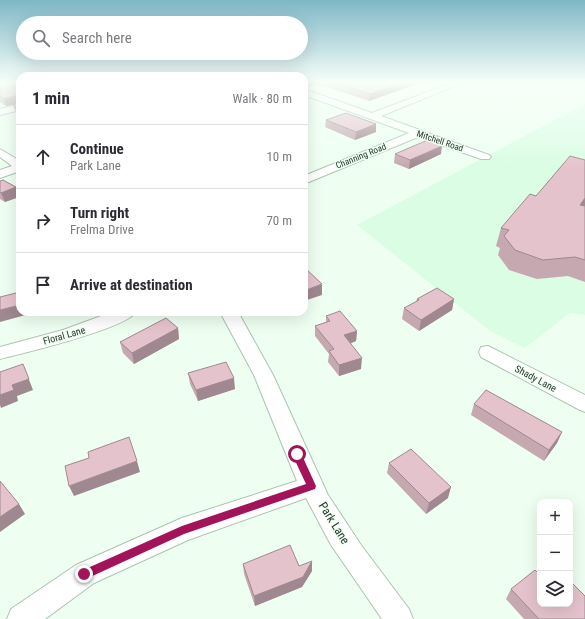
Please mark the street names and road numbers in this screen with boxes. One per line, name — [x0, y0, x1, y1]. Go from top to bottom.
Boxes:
street label: Mitchell Road — [415, 128, 465, 154]
street label: Channing Road — [334, 141, 388, 171]
street label: Floral Lane — [42, 324, 87, 347]
street label: Shady Lane — [513, 363, 559, 394]
street label: Park Lane — [316, 499, 353, 547]

